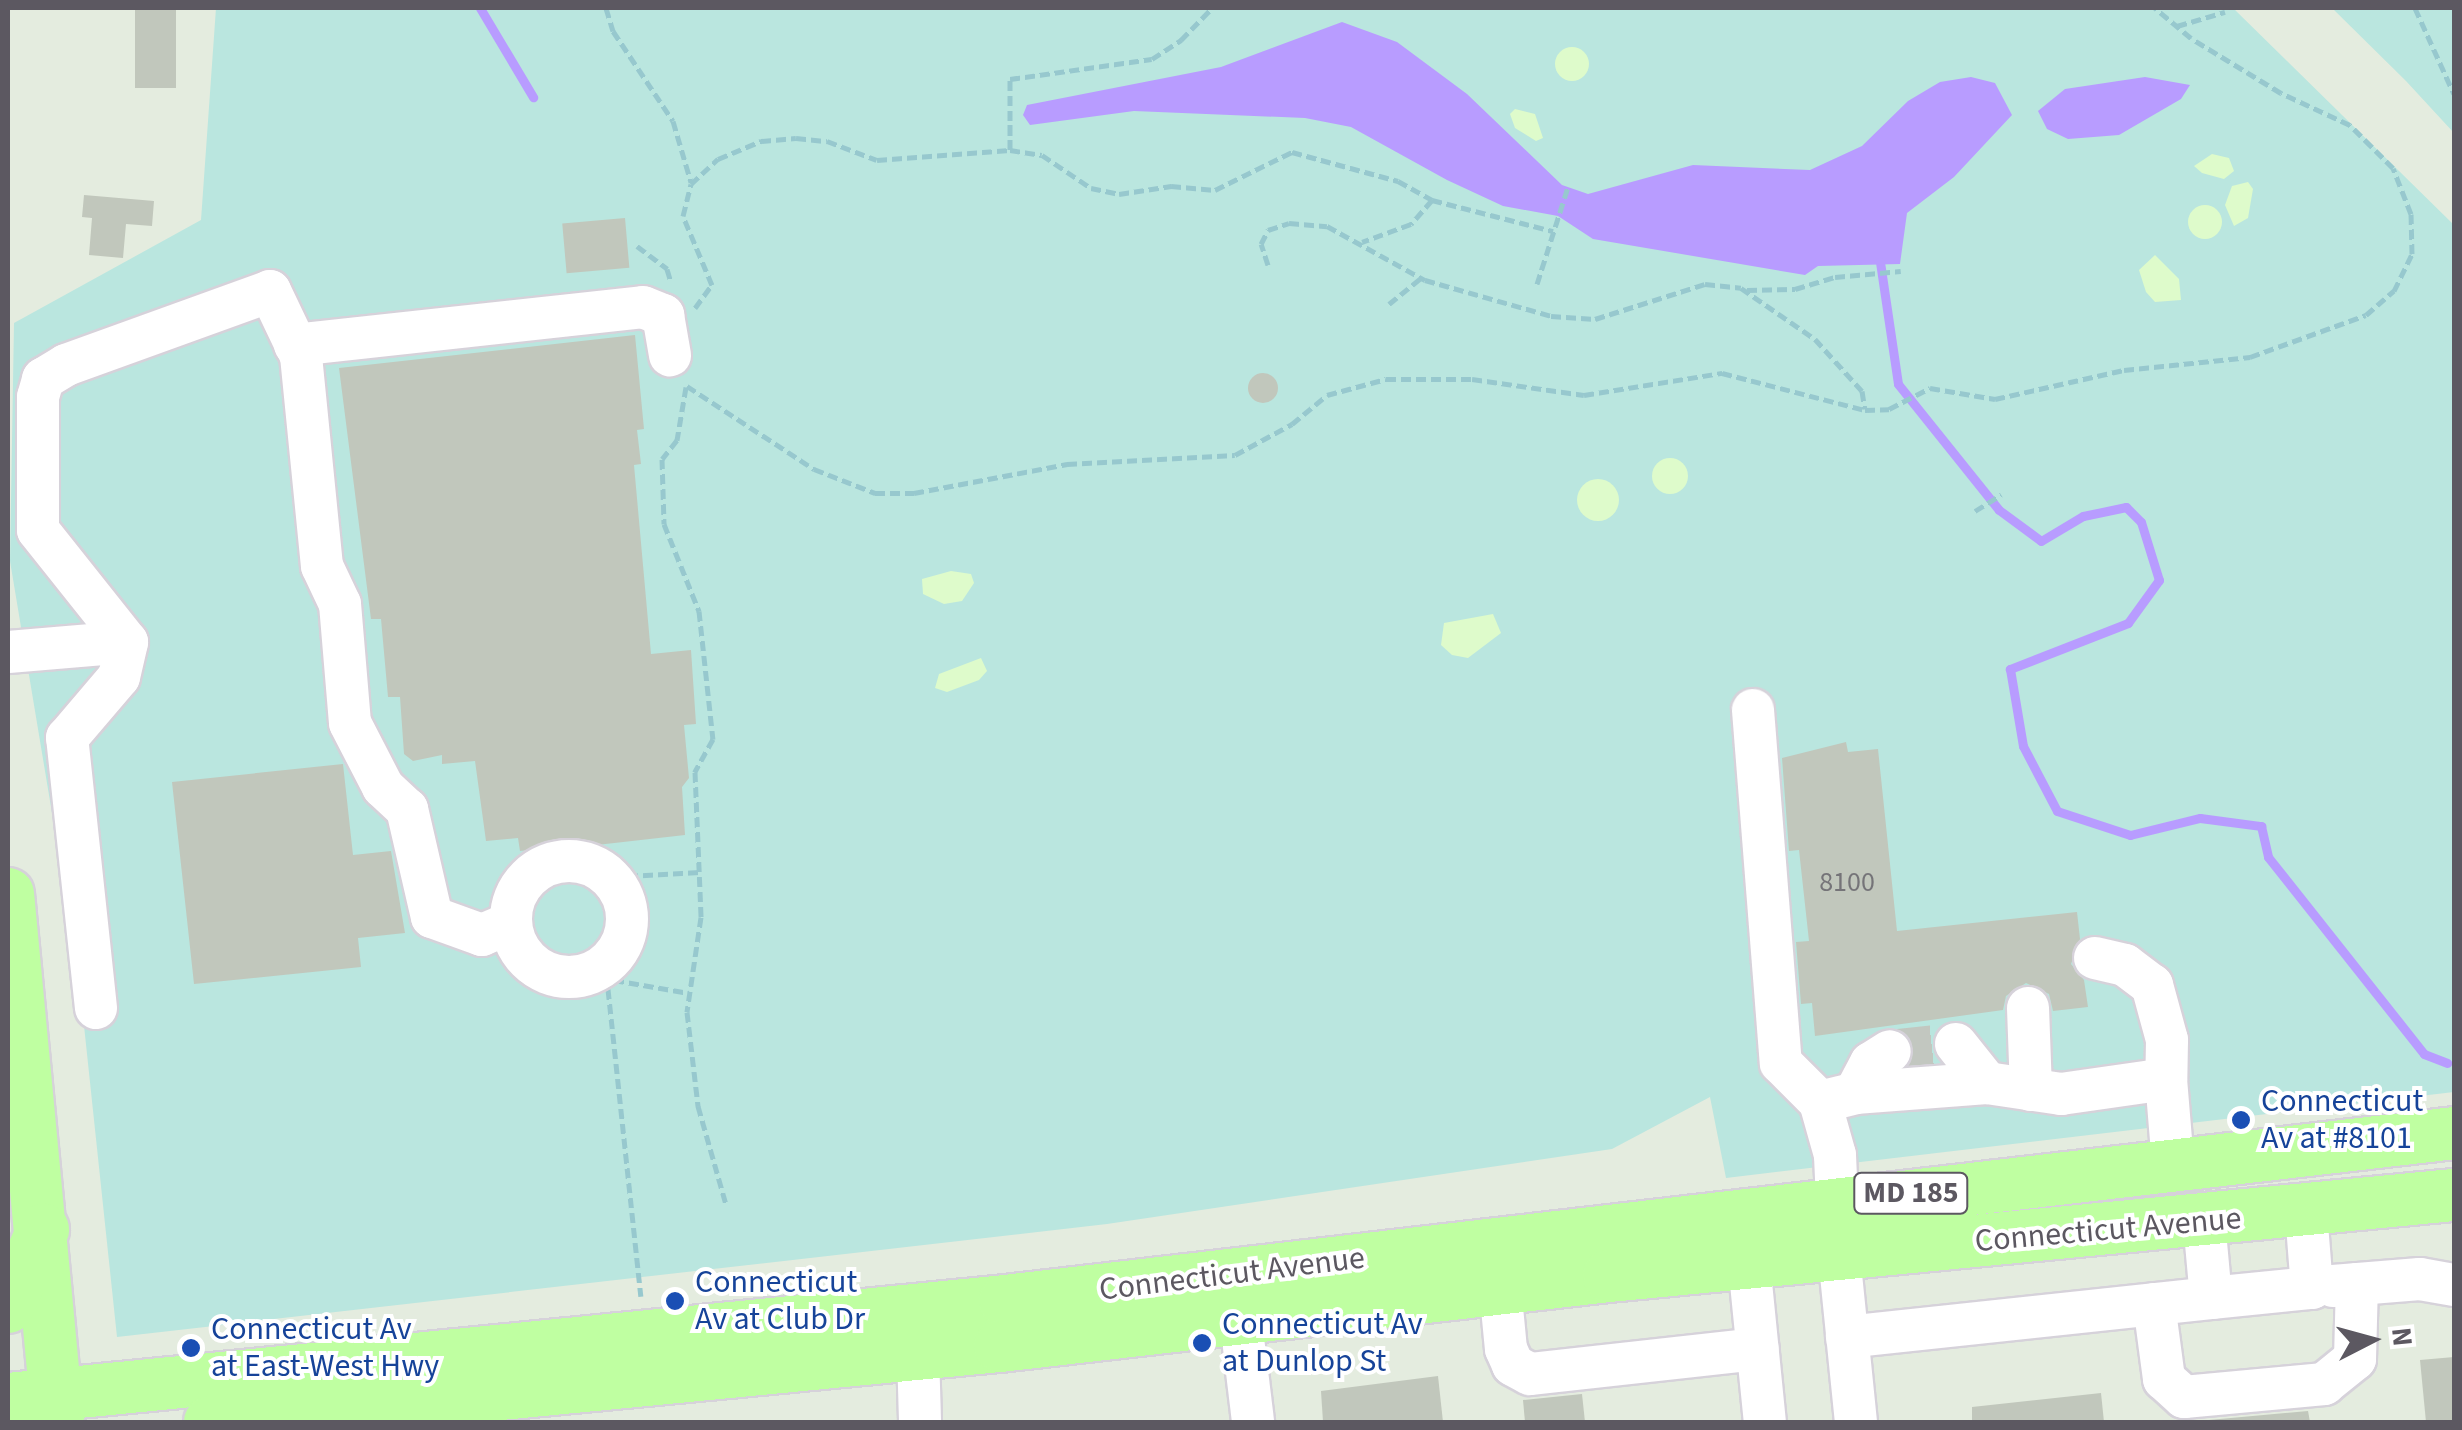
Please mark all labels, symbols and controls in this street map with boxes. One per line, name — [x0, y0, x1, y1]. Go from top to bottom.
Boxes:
house number: 8100 — [1819, 865, 1875, 899]
place label: Connecticut Av at #8101 — [2261, 1083, 2423, 1158]
marker: Connecticut Av at #8101 — [2230, 1109, 2252, 1131]
road number: MD 185 — [1851, 1168, 1971, 1218]
street label: Connecticut Avenue — [1973, 1199, 2243, 1261]
street label: Connecticut Avenue — [1097, 1239, 1367, 1309]
place label: Connecticut Av at Club Dr — [695, 1264, 865, 1339]
marker: Connecticut Av at Club Dr — [664, 1290, 686, 1312]
north arrow — [2322, 1290, 2422, 1390]
place label: Connecticut Av at Dunlop St — [1222, 1306, 1423, 1381]
place label: Connecticut Av at East-West Hwy — [211, 1311, 439, 1386]
text: N — [2381, 1326, 2423, 1348]
marker: Connecticut Av at Dunlop St — [1191, 1332, 1213, 1354]
marker: Connecticut Av at East-West Hwy — [180, 1337, 202, 1359]

